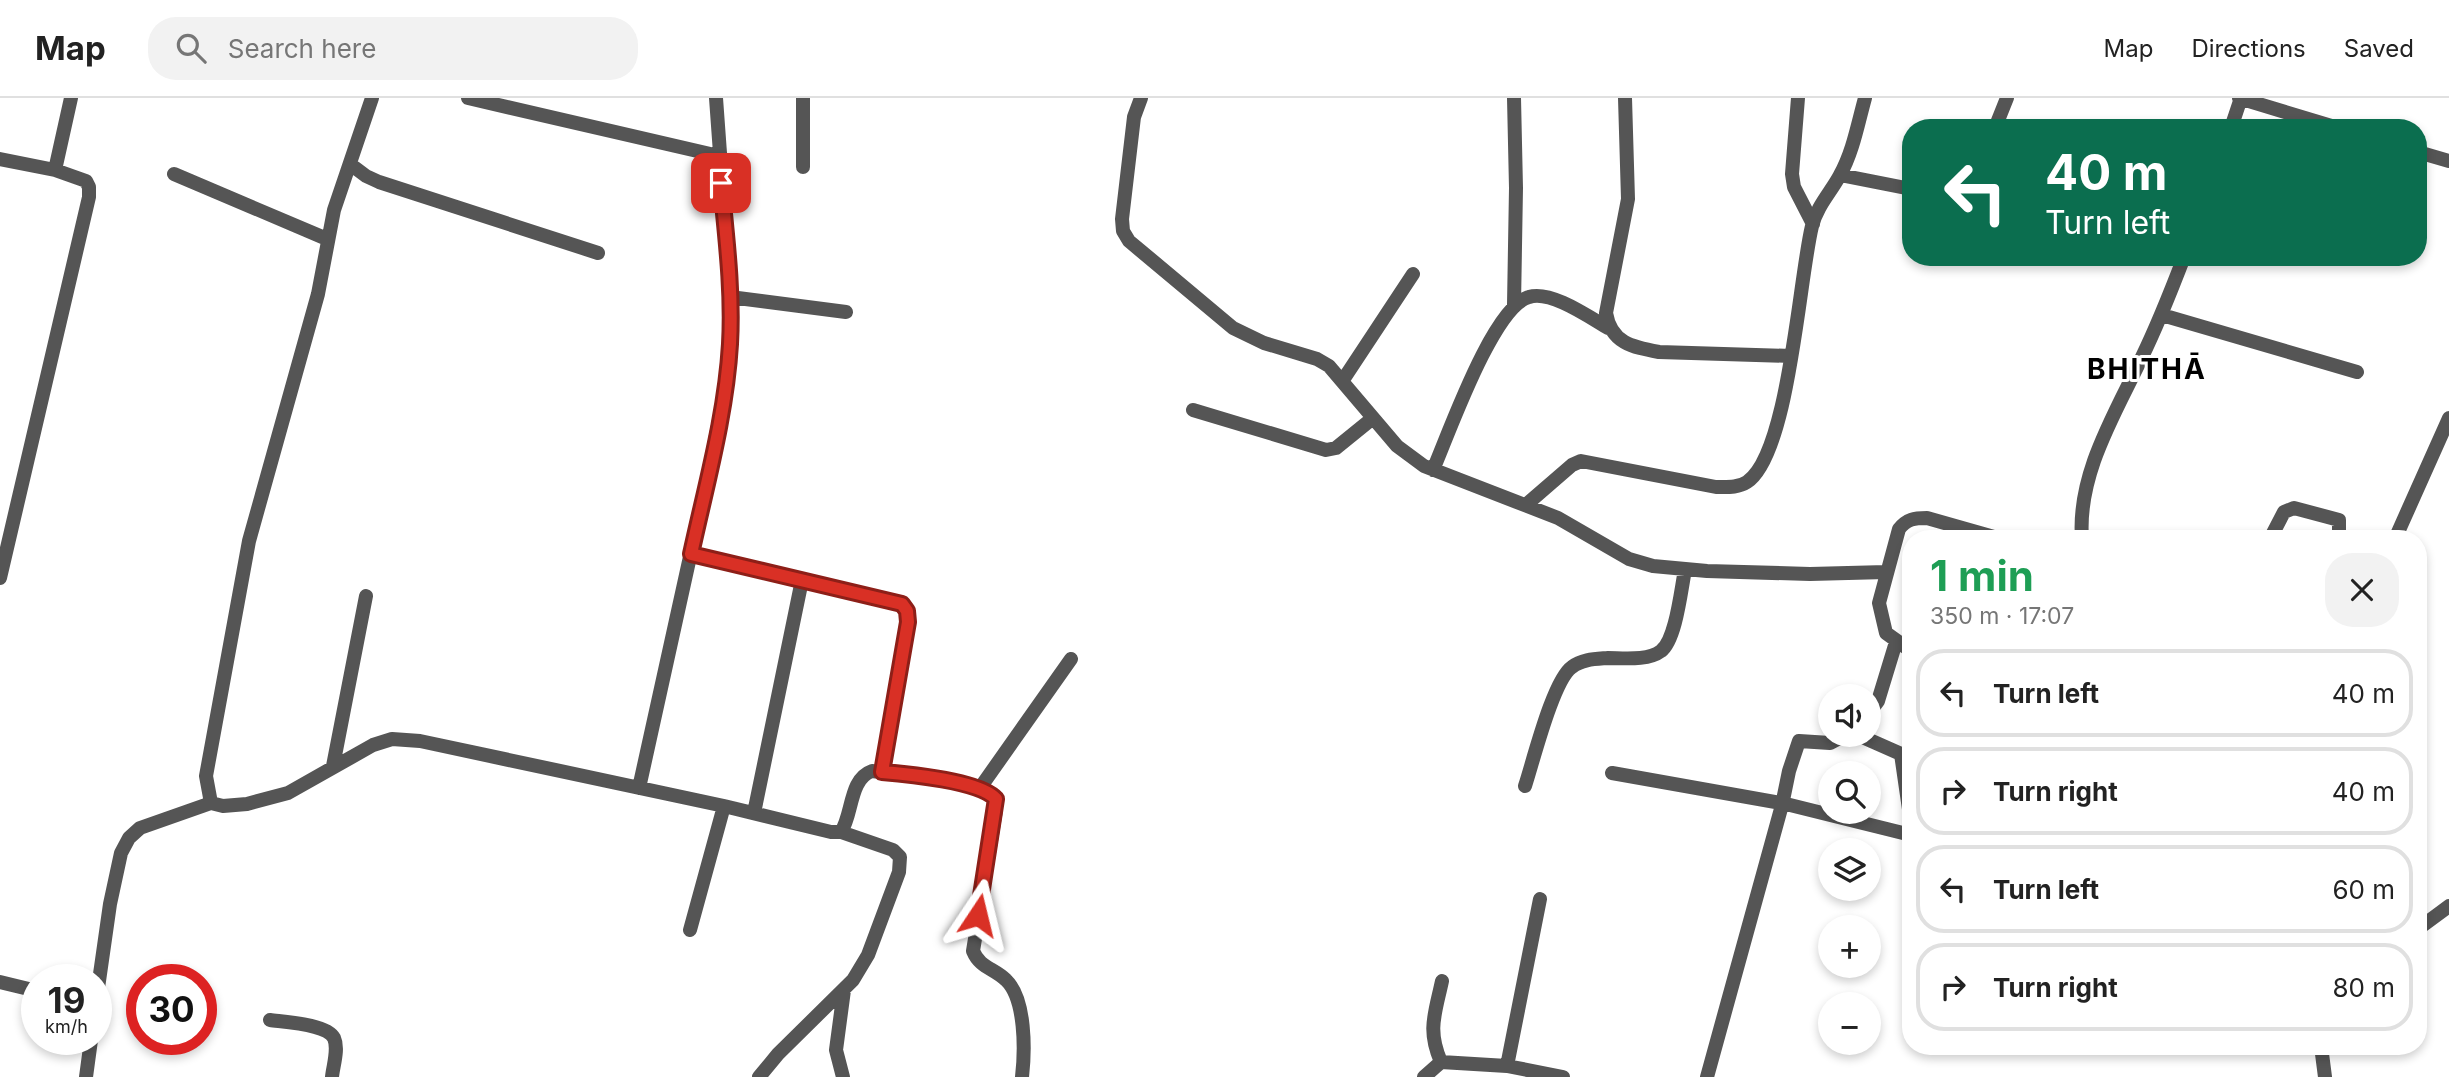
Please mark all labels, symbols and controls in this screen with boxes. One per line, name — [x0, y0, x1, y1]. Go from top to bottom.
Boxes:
search box — [148, 17, 638, 80]
text: Map — [35, 28, 106, 68]
icon: search — [172, 29, 210, 67]
text: Search here — [228, 33, 376, 64]
text: Map — [2104, 34, 2153, 63]
text: Directions — [2191, 34, 2306, 63]
text: Saved — [2344, 34, 2414, 63]
text: 40 m — [2045, 143, 2168, 202]
icon: left — [1930, 147, 2021, 238]
pin — [691, 153, 751, 213]
icon: arrive — [702, 164, 740, 202]
text: Turn left — [2045, 203, 2170, 242]
district label: BHITHĀ — [2087, 352, 2207, 386]
text: 1 min — [1930, 550, 2034, 601]
button: close — [2325, 553, 2399, 627]
text: 350 m · 17:07 — [1930, 602, 2074, 630]
icon: left — [1934, 674, 1972, 712]
text: Turn left — [1993, 678, 2099, 709]
text: 40 m — [2332, 678, 2395, 709]
map controls — [1818, 684, 1881, 1055]
button: sound — [1818, 684, 1881, 747]
button: search — [1818, 761, 1881, 824]
icon: right — [1934, 772, 1972, 810]
text: Turn right — [1993, 776, 2118, 807]
text: 40 m — [2332, 776, 2395, 807]
button: layers — [1818, 838, 1881, 901]
icon: left — [1934, 870, 1972, 908]
text: Turn left — [1993, 874, 2099, 905]
text: 60 m — [2332, 874, 2395, 905]
position arrow — [941, 878, 1015, 952]
button: + — [1818, 915, 1881, 978]
speed limit sign: 30 — [126, 964, 217, 1055]
icon: right — [1934, 968, 1972, 1006]
text: Turn right — [1993, 972, 2118, 1003]
text: 80 m — [2332, 972, 2395, 1003]
text: 19 — [48, 979, 85, 1021]
button: − — [1818, 992, 1881, 1055]
text: km/h — [45, 1016, 88, 1037]

